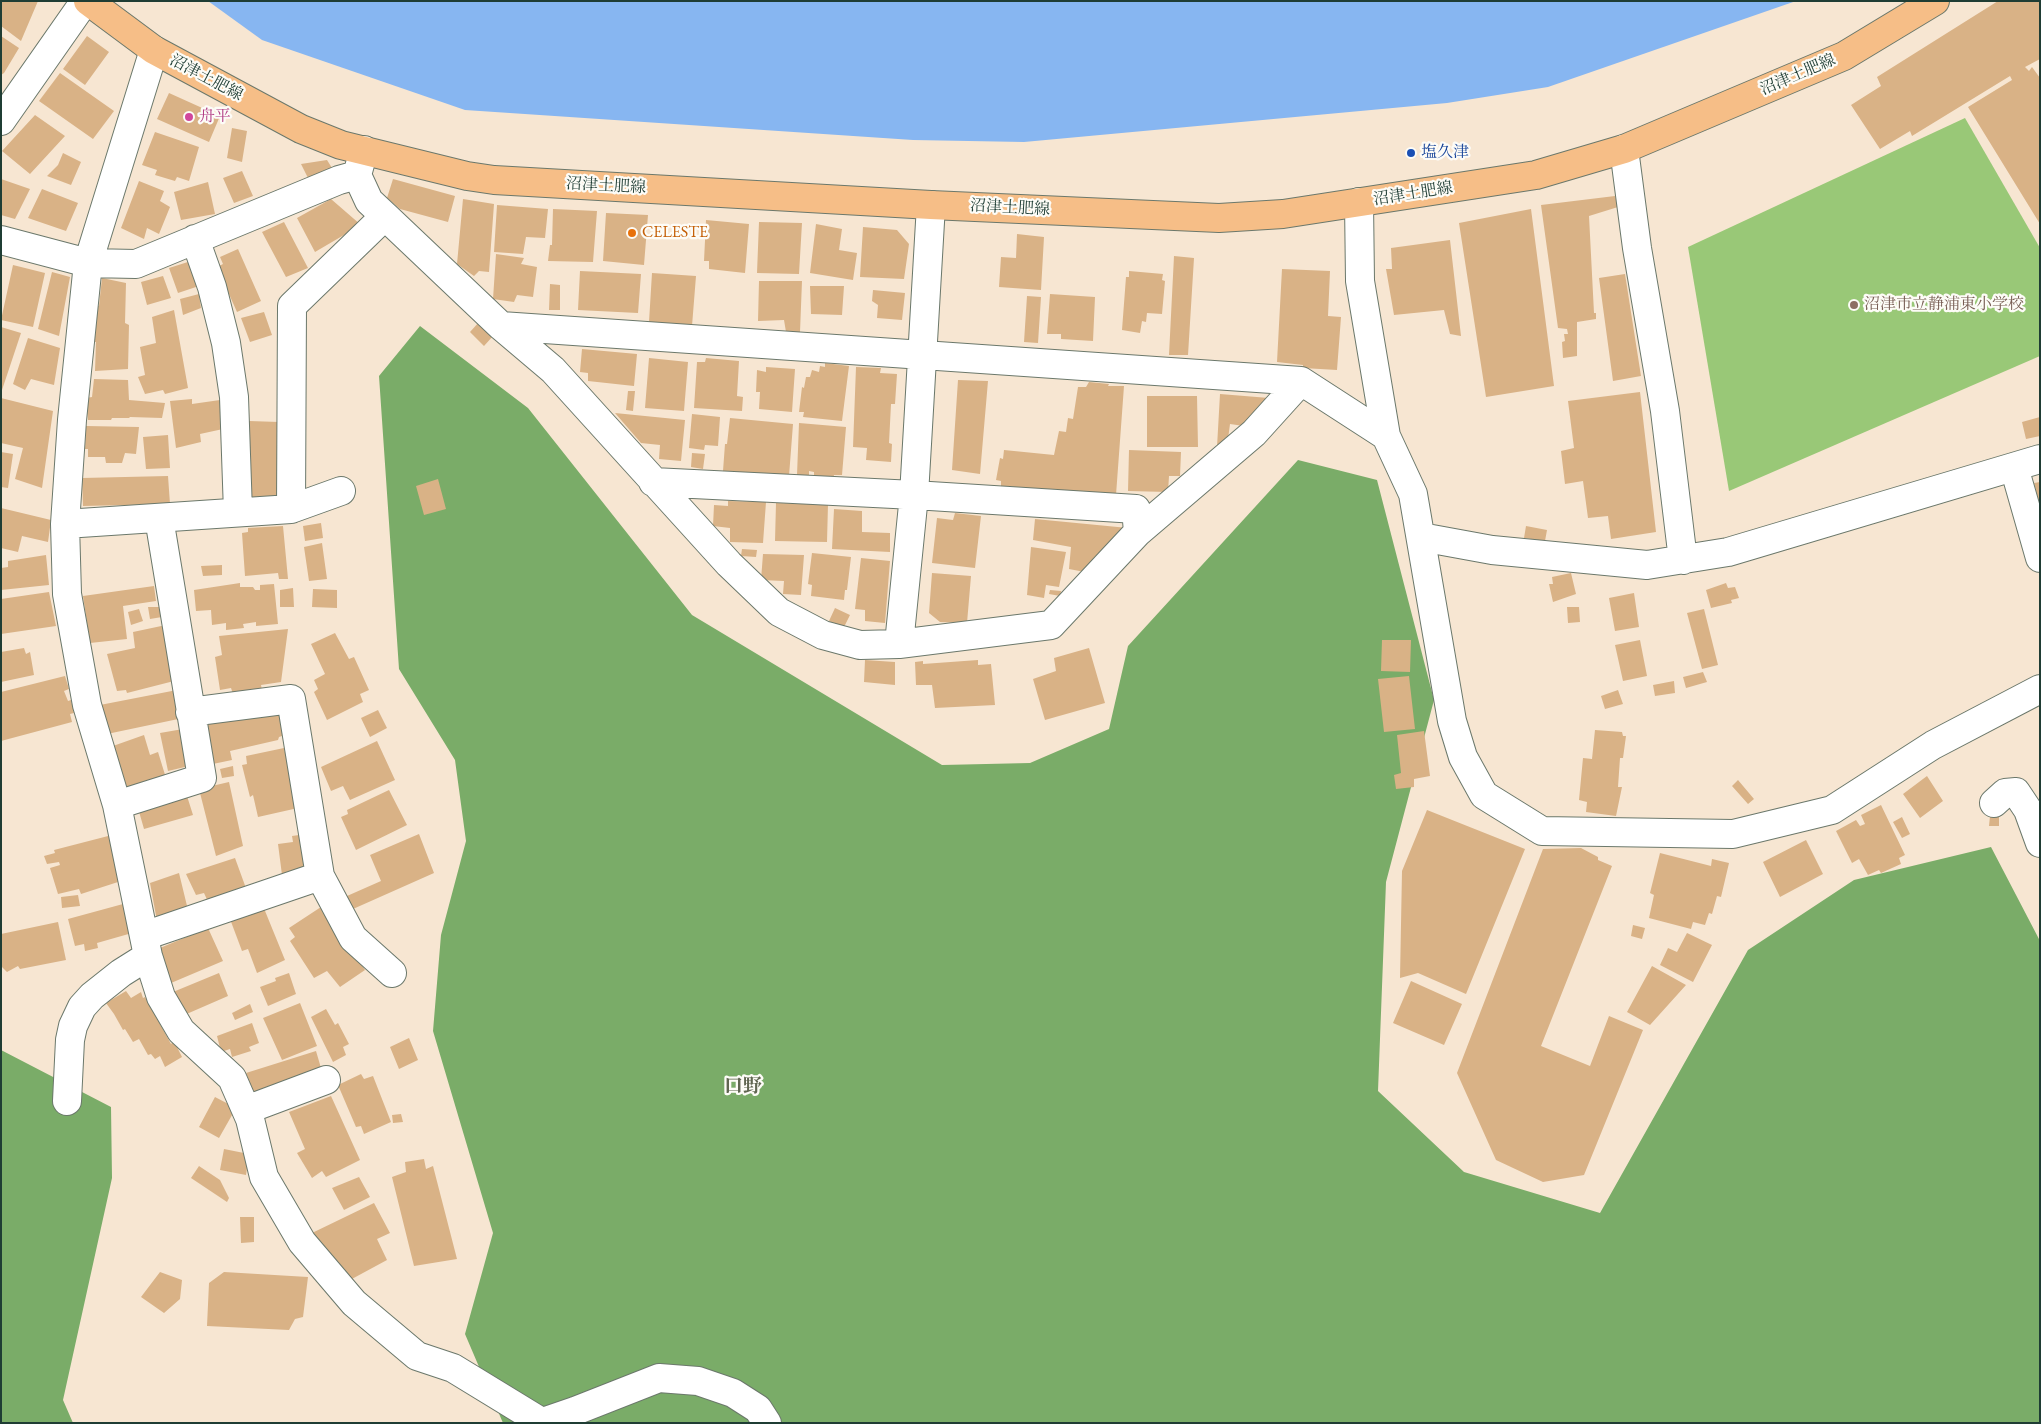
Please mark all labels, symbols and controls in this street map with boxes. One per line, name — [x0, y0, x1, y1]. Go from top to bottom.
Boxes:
street label: 沼津土肥線 — [166, 51, 246, 105]
street label: 沼津土肥線 — [1757, 51, 1839, 99]
place label: 舟平 — [199, 107, 231, 127]
marker: 舟平 — [183, 111, 195, 123]
place label: 塩久津 — [1421, 143, 1469, 163]
marker: 塩久津 — [1405, 147, 1417, 159]
street label: 沼津土肥線 — [566, 174, 646, 198]
street label: 沼津土肥線 — [1372, 178, 1454, 210]
street label: 沼津土肥線 — [970, 196, 1050, 220]
place label: CELESTE — [642, 223, 708, 243]
marker: CELESTE — [626, 227, 638, 239]
place label: 沼津市立静浦東小学校 — [1864, 295, 2024, 315]
marker: 沼津市立静浦東小学校 — [1848, 299, 1860, 311]
district label: 口野 — [724, 1076, 762, 1098]

